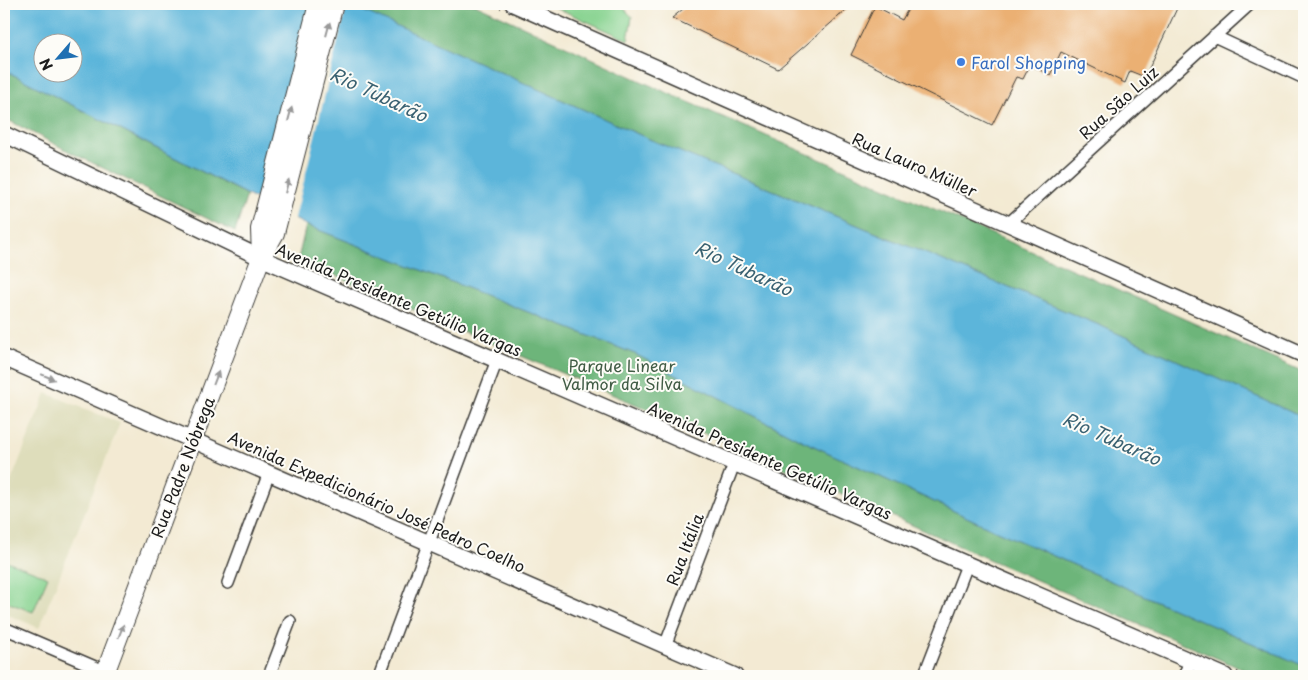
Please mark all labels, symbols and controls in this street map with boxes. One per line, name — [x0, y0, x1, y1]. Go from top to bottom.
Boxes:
one-way arrow — [324, 21, 332, 36]
north arrow — [32, 32, 82, 82]
place label: Farol Shopping — [971, 50, 1086, 74]
text: N — [34, 55, 58, 74]
marker: Farol Shopping — [955, 56, 967, 68]
water label: Rio Tubarão — [326, 60, 433, 129]
street label: Rua São Luiz — [1073, 60, 1163, 144]
one-way arrow — [286, 106, 294, 121]
street label: Rua Lauro Müller — [849, 126, 982, 203]
one-way arrow — [283, 179, 291, 194]
water label: Rio Tubarão — [691, 234, 798, 303]
street label: Avenida Presidente Getúlio Vargas — [272, 236, 526, 362]
park label: Parque Linear Valmor da Silva — [562, 353, 682, 395]
one-way arrow — [212, 370, 220, 385]
one-way arrow — [41, 374, 56, 382]
street label: Rua Padre Nóbrega — [144, 393, 220, 541]
street label: Avenida Presidente Getúlio Vargas — [644, 395, 896, 525]
water label: Rio Tubarão — [1059, 404, 1166, 472]
street label: Avenida Expedicionário José Pedro Coelho — [224, 424, 530, 578]
street label: Rua Itália — [659, 509, 709, 589]
one-way arrow — [118, 623, 125, 638]

